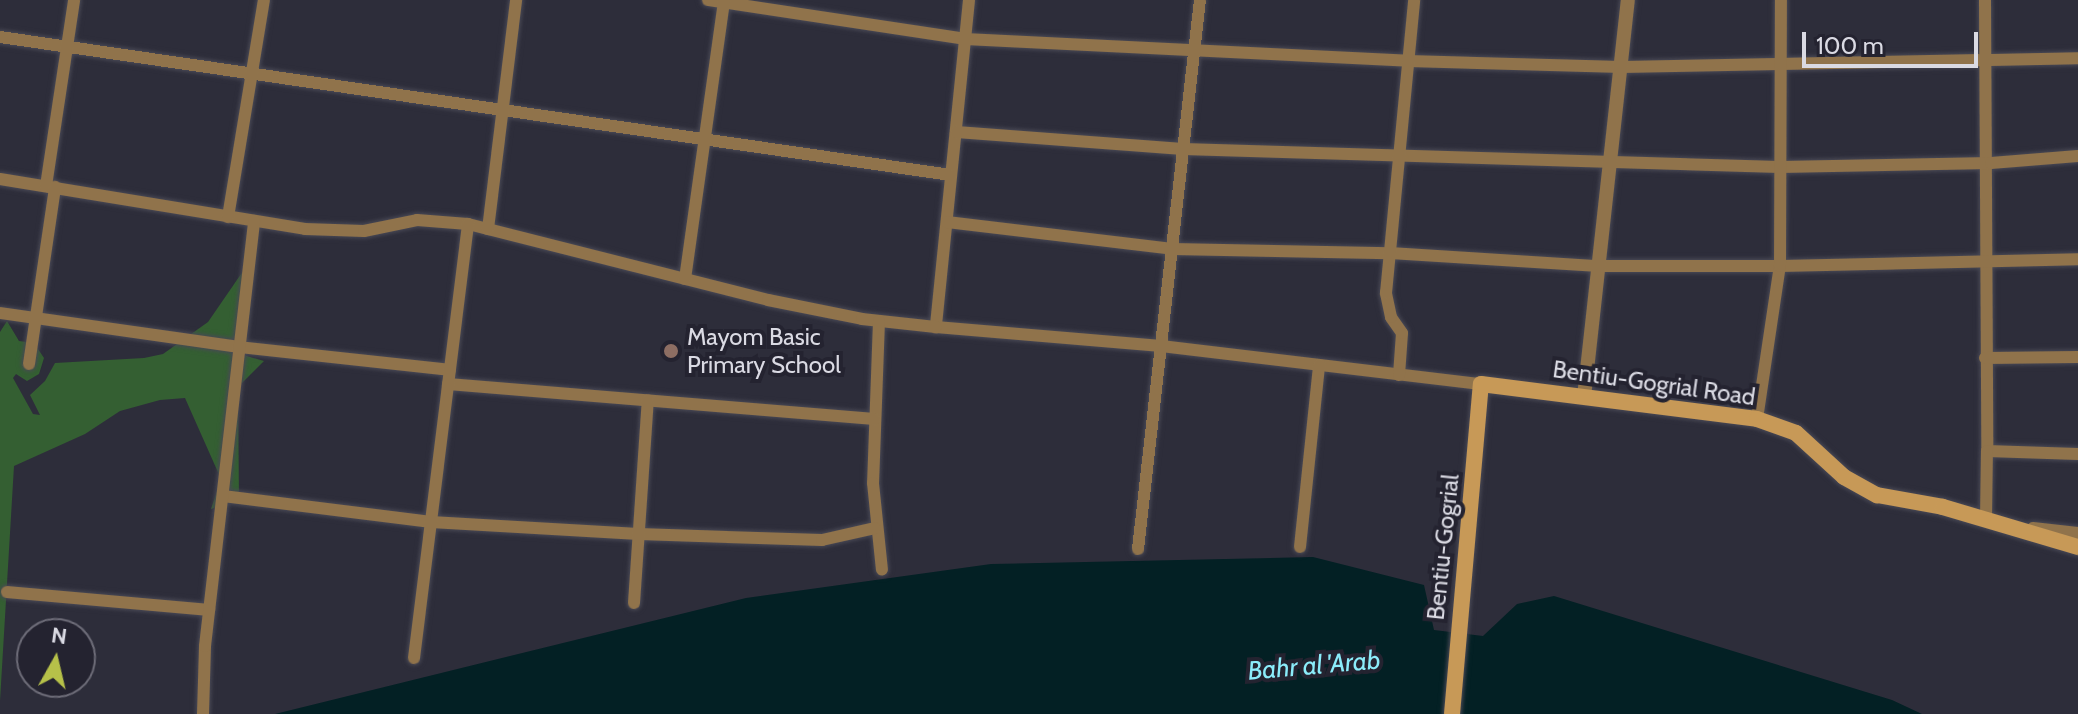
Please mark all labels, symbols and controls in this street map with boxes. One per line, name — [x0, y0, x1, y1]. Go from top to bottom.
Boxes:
scale bar — [1806, 16, 1982, 66]
text: 100 m — [1816, 31, 1884, 60]
place label: Mayom Basic Primary School — [687, 323, 841, 379]
marker: Mayom Basic Primary School — [662, 342, 680, 360]
street label: Bentiu-Gogrial Road — [1551, 355, 1757, 411]
street label: Bentiu-Gogrial — [1421, 473, 1465, 621]
north arrow — [16, 618, 96, 698]
text: N — [50, 621, 69, 650]
water label: Bahr al 'Arab — [1246, 645, 1382, 687]

